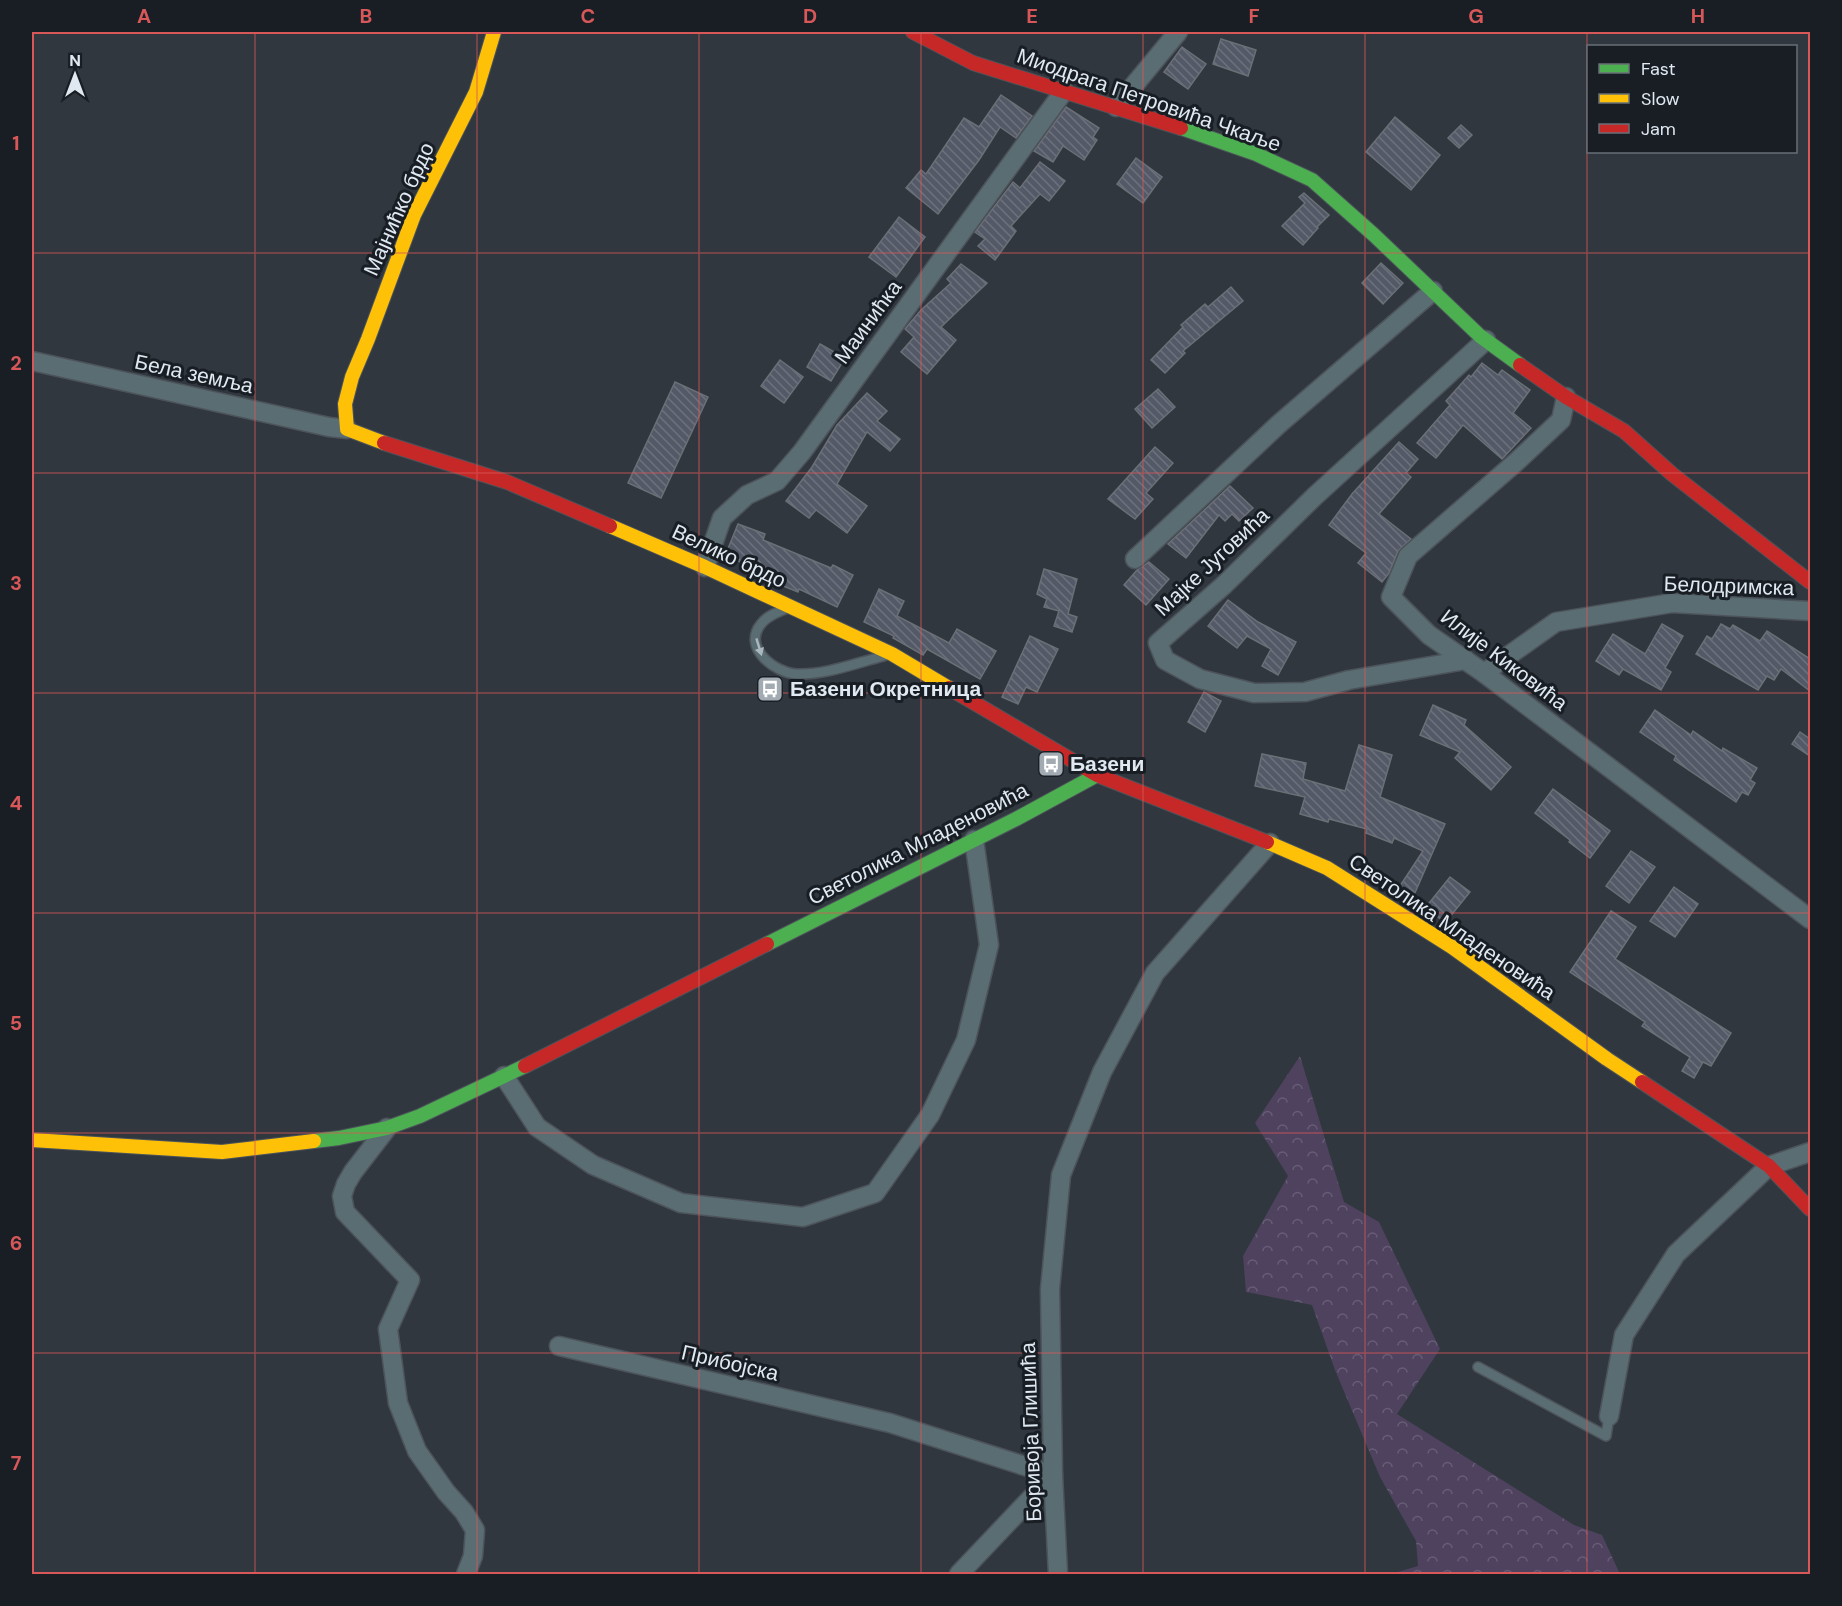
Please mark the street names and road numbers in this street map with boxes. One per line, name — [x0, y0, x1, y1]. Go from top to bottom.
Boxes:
street label: Миодрага Петровића Чкаље — [1013, 42, 1285, 158]
street label: Мајнићко брдо — [357, 138, 441, 280]
street label: Маинићка — [828, 274, 908, 370]
street label: Бела земља — [132, 348, 256, 400]
street label: Мајке Југовића — [1149, 501, 1275, 622]
street label: Велико брдо — [667, 517, 791, 595]
street label: Белодримска — [1663, 570, 1795, 602]
street label: Илије Киковића — [1435, 603, 1574, 717]
street label: Светолика Младеновића — [803, 776, 1033, 912]
street label: Светолика Младеновића — [1343, 847, 1561, 1007]
street label: Прибојска — [679, 1338, 782, 1388]
street label: Боривоја Глишића — [1014, 1341, 1048, 1522]

